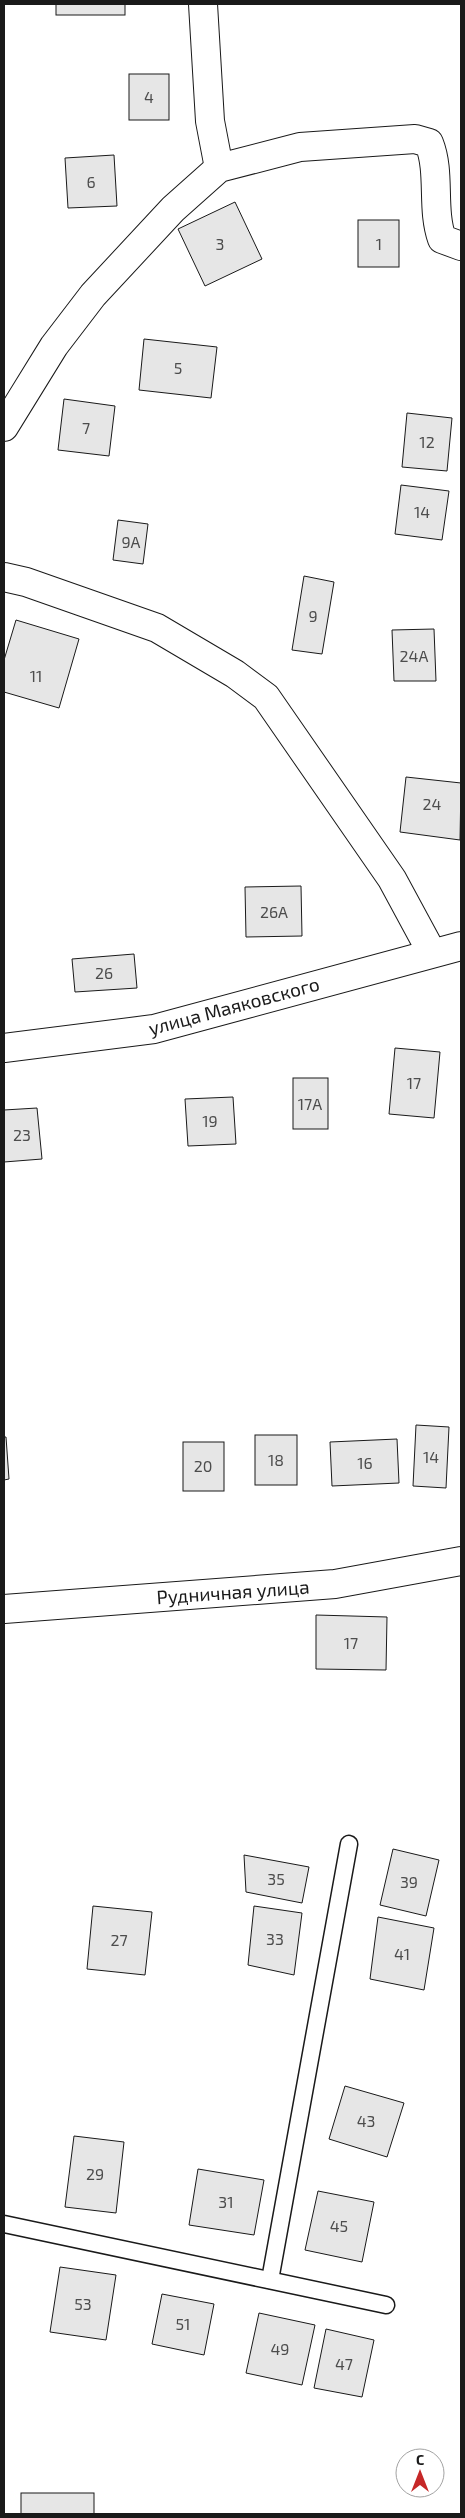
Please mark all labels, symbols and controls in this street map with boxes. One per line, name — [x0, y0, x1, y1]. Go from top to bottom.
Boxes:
house number: 4 — [144, 87, 154, 106]
house number: 6 — [86, 172, 96, 191]
house number: 3 — [216, 234, 224, 253]
house number: 1 — [376, 234, 382, 253]
house number: 5 — [174, 358, 182, 377]
house number: 7 — [82, 418, 90, 437]
house number: 12 — [419, 432, 435, 451]
house number: 14 — [414, 502, 430, 521]
house number: 9А — [121, 532, 141, 551]
house number: 9 — [308, 606, 318, 625]
house number: 24А — [400, 646, 428, 665]
house number: 11 — [30, 666, 42, 685]
house number: 24 — [423, 794, 442, 813]
house number: 26А — [260, 902, 288, 921]
house number: 26 — [95, 963, 113, 982]
street label: улица Маяковского — [146, 972, 322, 1040]
house number: 17 — [407, 1073, 421, 1092]
house number: 17А — [298, 1094, 322, 1113]
house number: 19 — [202, 1111, 218, 1130]
house number: 23 — [13, 1125, 31, 1144]
house number: 14 — [423, 1447, 439, 1466]
house number: 18 — [268, 1450, 284, 1469]
house number: 16 — [357, 1453, 373, 1472]
house number: 20 — [194, 1456, 212, 1475]
street label: Рудничная улица — [156, 1575, 310, 1609]
house number: 17 — [344, 1633, 358, 1652]
house number: 35 — [267, 1869, 285, 1888]
house number: 39 — [400, 1872, 418, 1891]
house number: 33 — [266, 1929, 284, 1948]
house number: 27 — [110, 1930, 128, 1949]
house number: 41 — [394, 1944, 410, 1963]
house number: 43 — [357, 2111, 375, 2130]
house number: 29 — [86, 2164, 104, 2183]
house number: 31 — [218, 2192, 234, 2211]
house number: 45 — [330, 2216, 348, 2235]
house number: 53 — [74, 2294, 92, 2313]
house number: 51 — [176, 2314, 190, 2333]
house number: 49 — [271, 2339, 290, 2358]
house number: 47 — [335, 2354, 353, 2373]
north arrow — [395, 2448, 445, 2498]
text: С — [416, 2451, 424, 2468]

